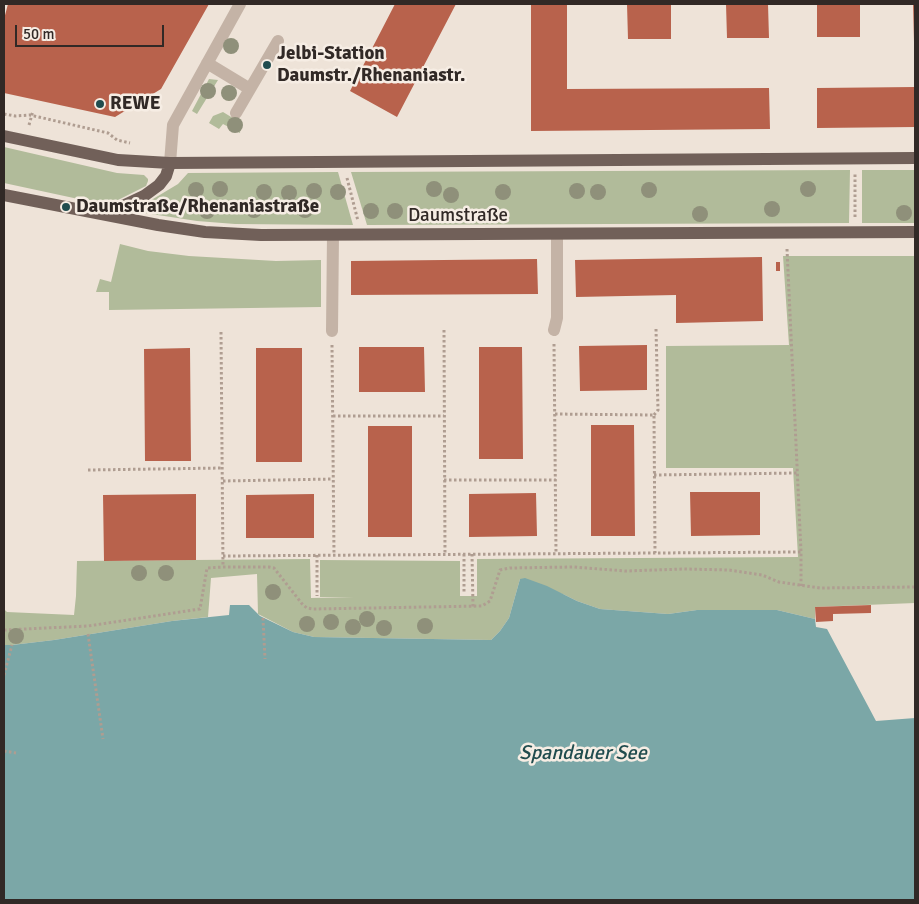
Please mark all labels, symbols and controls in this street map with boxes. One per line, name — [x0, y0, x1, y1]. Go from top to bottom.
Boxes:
scale bar — [18, 15, 166, 47]
text: 50 m — [23, 25, 54, 43]
place label: Jelbi-Station Daumstr./Rhenaniastr. — [277, 43, 465, 87]
marker: Jelbi-Station Daumstr./Rhenaniastr. — [261, 59, 273, 71]
place label: REWE — [110, 93, 161, 115]
marker: REWE — [94, 98, 106, 110]
place label: Daumstraße/Rhenaniastraße — [76, 196, 319, 218]
marker: Daumstraße/Rhenaniastraße — [60, 201, 72, 213]
street label: Daumstraße — [408, 205, 508, 227]
water label: Spandauer See — [519, 742, 647, 766]

